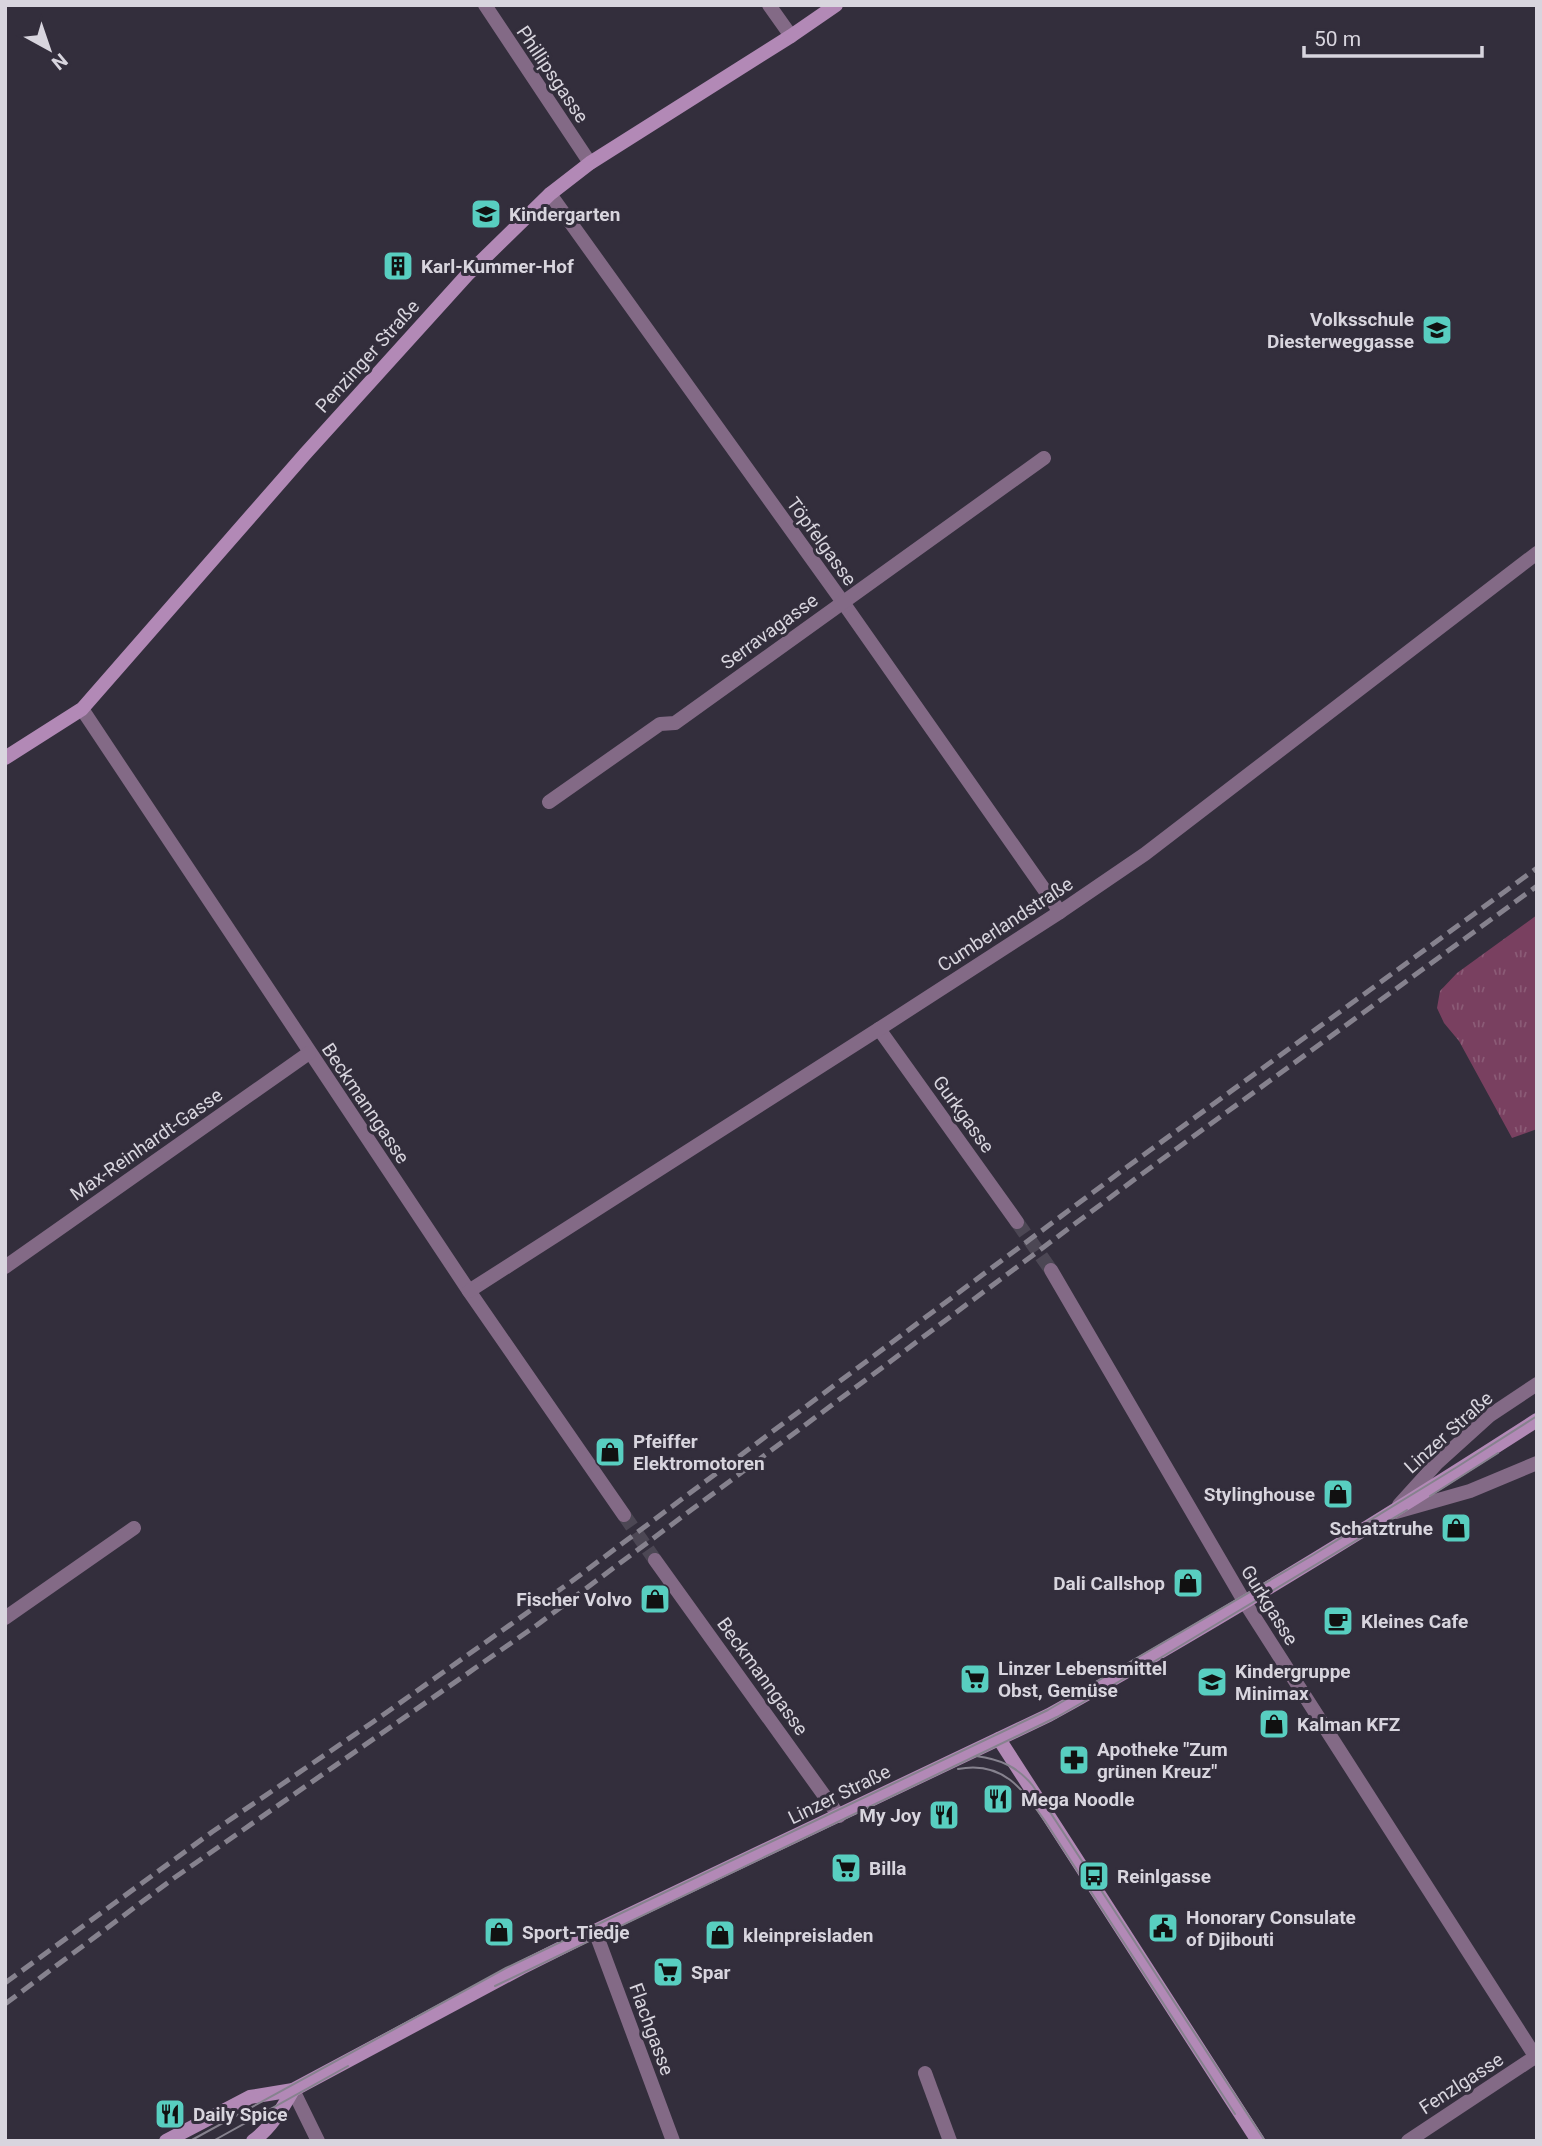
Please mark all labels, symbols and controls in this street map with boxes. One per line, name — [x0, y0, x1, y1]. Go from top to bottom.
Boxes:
north arrow — [14, 14, 84, 84]
scale bar — [1304, 14, 1482, 58]
street label: Phillipsgasse — [512, 21, 593, 127]
text: 50 m — [1314, 27, 1361, 51]
text: N — [47, 49, 72, 75]
school or university icon: Kindergarten — [469, 197, 503, 231]
place label: Kindergarten — [509, 203, 620, 226]
building icon: Karl-Kummer-Hof — [381, 249, 415, 283]
place label: Karl-Kummer-Hof — [421, 255, 574, 278]
street label: Penzinger Straße — [311, 295, 424, 418]
place label: Volksschule Diesterweggasse — [1267, 308, 1414, 353]
school or university icon: Volksschule Diesterweggasse — [1420, 313, 1454, 347]
street label: Töpfelgasse — [782, 493, 861, 590]
street label: Serravagasse — [716, 589, 822, 674]
street label: Cumberlandstraße — [933, 872, 1077, 977]
street label: Beckmanngasse — [317, 1039, 414, 1168]
street label: Gurkgasse — [928, 1071, 999, 1157]
street label: Max-Reinhardt-Gasse — [66, 1083, 227, 1206]
street label: Linzer Straße — [1399, 1387, 1497, 1478]
place label: Pfeiffer Elektromotoren — [633, 1430, 765, 1475]
shop icon: Pfeiffer Elektromotoren — [593, 1435, 627, 1469]
shop icon: Stylinghouse — [1321, 1477, 1355, 1511]
place label: Stylinghouse — [1204, 1483, 1315, 1506]
shop icon: Schatztruhe — [1439, 1511, 1473, 1545]
place label: Schatztruhe — [1330, 1517, 1433, 1540]
street label: Gurkgasse — [1236, 1561, 1303, 1650]
shop icon: Dali Callshop — [1171, 1566, 1205, 1600]
place label: Dali Callshop — [1053, 1572, 1165, 1595]
shop icon: Fischer Volvo — [638, 1582, 672, 1616]
place label: Fischer Volvo — [516, 1588, 632, 1611]
cafe icon: Kleines Cafe — [1321, 1604, 1355, 1638]
place label: Kleines Cafe — [1361, 1610, 1468, 1633]
street label: Beckmanngasse — [712, 1613, 813, 1740]
place label: Linzer Lebensmittel Obst, Gemüse — [998, 1657, 1167, 1702]
place label: Kindergruppe Minimax — [1235, 1660, 1351, 1705]
supermarket icon: Linzer Lebensmittel Obst, Gemüse — [958, 1662, 992, 1696]
school or university icon: Kindergruppe Minimax — [1195, 1665, 1229, 1699]
shop icon: Kalman KFZ — [1257, 1707, 1291, 1741]
place label: Kalman KFZ — [1297, 1713, 1400, 1736]
place label: Apotheke "Zum grünen Kreuz" — [1097, 1738, 1228, 1783]
pharmacy icon: Apotheke "Zum grünen Kreuz" — [1057, 1743, 1091, 1777]
street label: Linzer Straße — [784, 1760, 894, 1829]
restaurant icon: Mega Noodle — [981, 1782, 1015, 1816]
place label: Mega Noodle — [1021, 1788, 1134, 1811]
restaurant icon: My Joy — [927, 1798, 961, 1832]
place label: My Joy — [859, 1804, 921, 1827]
supermarket icon: Billa — [829, 1851, 863, 1885]
place label: Billa — [869, 1857, 906, 1880]
bus stop icon: Reinlgasse — [1077, 1859, 1111, 1893]
place label: Reinlgasse — [1117, 1865, 1211, 1888]
place label: Honorary Consulate of Djibouti — [1186, 1906, 1356, 1951]
public building icon: Honorary Consulate of Djibouti — [1146, 1911, 1180, 1945]
shop icon: Sport-Tiedje — [482, 1915, 516, 1949]
shop icon: kleinpreisladen — [703, 1918, 737, 1952]
place label: Sport-Tiedje — [522, 1921, 629, 1944]
place label: kleinpreisladen — [743, 1924, 873, 1947]
supermarket icon: Spar — [651, 1955, 685, 1989]
place label: Spar — [691, 1961, 731, 1984]
street label: Flachgasse — [624, 1980, 679, 2078]
street label: Fenzlgasse — [1415, 2048, 1508, 2119]
restaurant icon: Daily Spice — [153, 2097, 187, 2131]
place label: Daily Spice — [193, 2103, 287, 2126]

